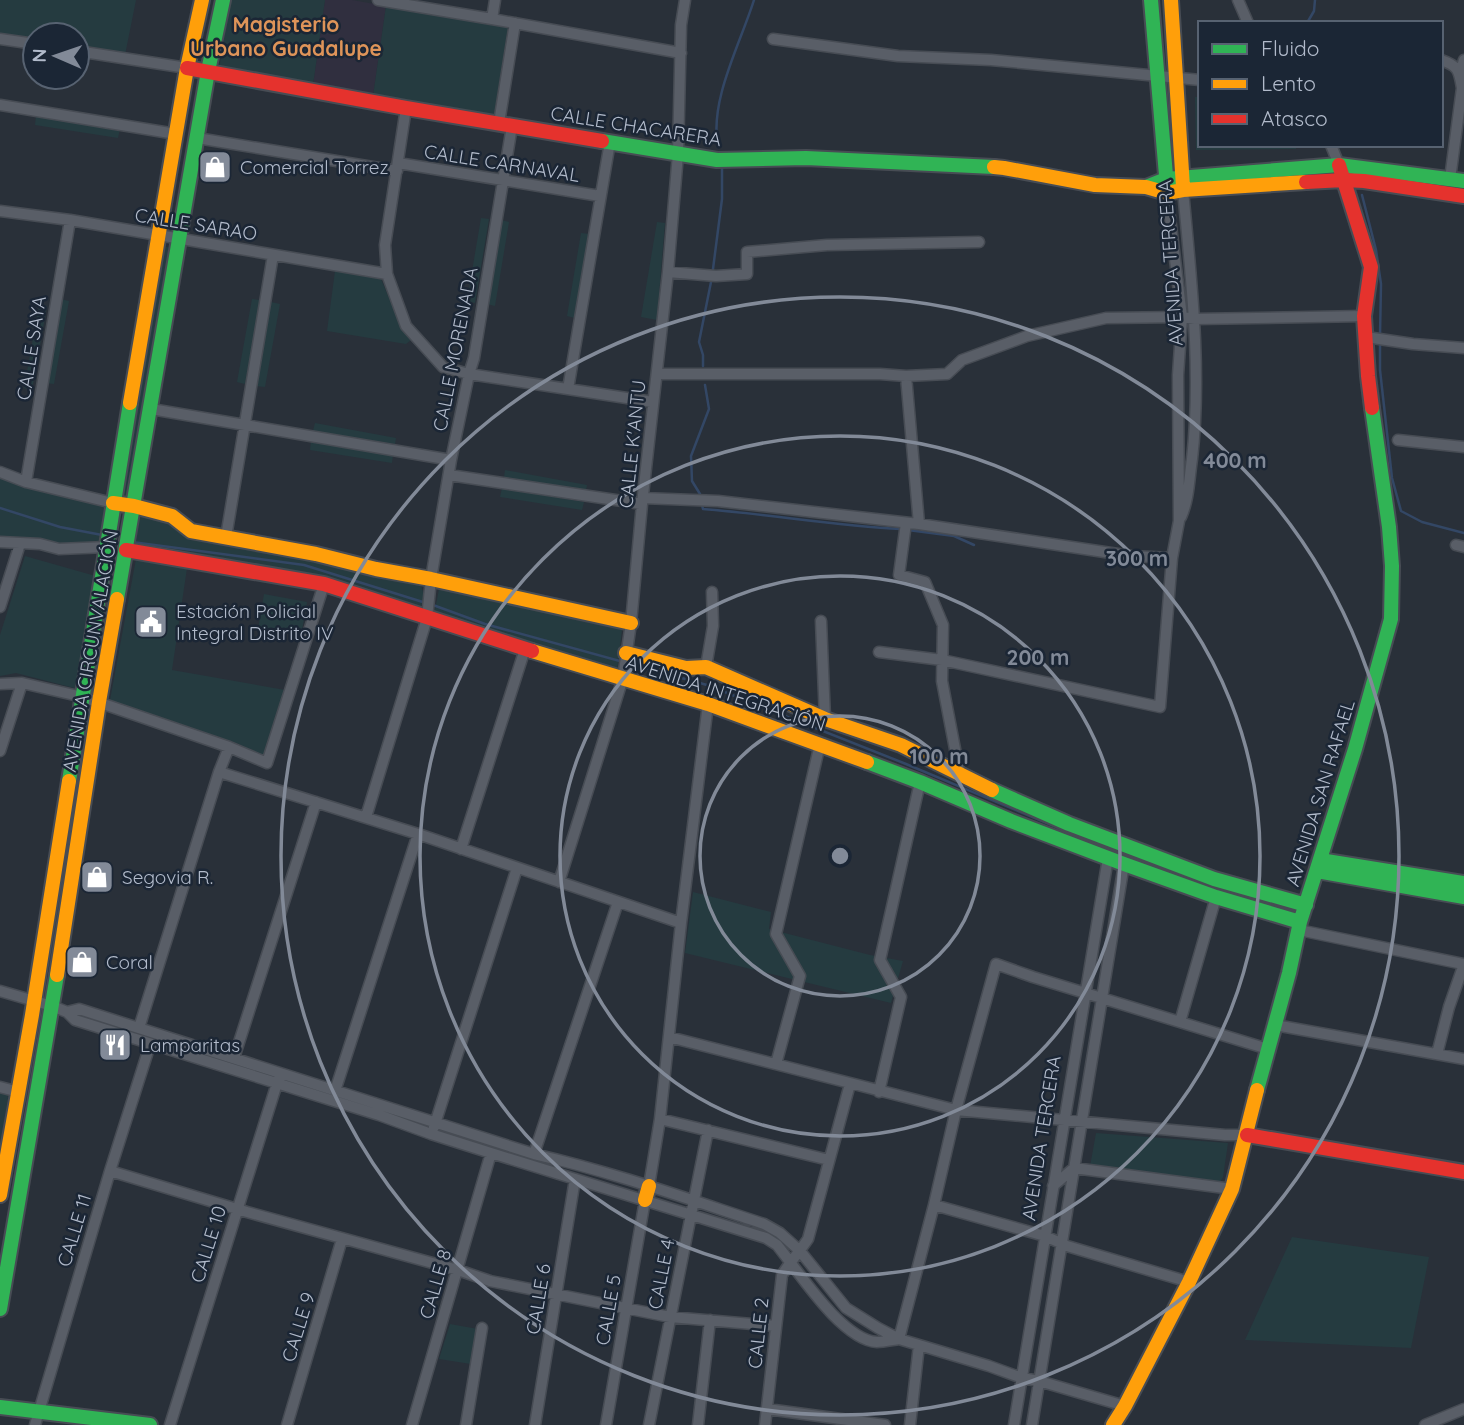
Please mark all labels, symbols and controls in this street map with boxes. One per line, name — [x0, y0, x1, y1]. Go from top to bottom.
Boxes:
district label: Magisterio Urbano Guadalupe — [190, 11, 382, 61]
north arrow — [21, 21, 91, 91]
legend — [1198, 21, 1443, 147]
text: Fluido — [1261, 35, 1319, 61]
text: N — [27, 48, 51, 63]
text: Lento — [1261, 70, 1316, 96]
street label: CALLE CHACARERA — [549, 101, 723, 151]
text: Atasco — [1261, 105, 1328, 131]
street label: CALLE CARNAVAL — [423, 139, 581, 187]
shop icon: Comercial Torrez — [196, 148, 234, 186]
place label: Comercial Torrez — [240, 155, 389, 179]
street label: AVENIDA TERCERA — [1152, 179, 1188, 347]
street label: CALLE SARAO — [133, 202, 259, 246]
street label: CALLE MORENADA — [427, 265, 483, 433]
street label: CALLE SAYA — [11, 294, 51, 402]
street label: CALLE K'ANTU — [613, 379, 651, 509]
text: 400 m — [1203, 447, 1267, 473]
street label: AVENIDA CIRCUNVALACIÓN — [57, 528, 123, 774]
text: 300 m — [1106, 545, 1168, 571]
place label: Estación Policial Integral Distrito IV — [176, 599, 334, 645]
public building icon: Estación Policial Integral Distrito IV — [132, 603, 170, 641]
text: 200 m — [1007, 644, 1069, 670]
street label: AVENIDA INTEGRACIÓN — [623, 649, 829, 737]
street label: AVENIDA SAN RAFAEL — [1280, 697, 1360, 889]
text: 100 m — [909, 743, 969, 769]
centre of rings — [828, 844, 852, 868]
shop icon: Segovia R. — [78, 858, 116, 896]
place label: Segovia R. — [122, 865, 213, 889]
shop icon: Coral — [63, 943, 101, 981]
place label: Coral — [106, 950, 153, 974]
restaurant icon: Lamparitas — [96, 1026, 134, 1064]
place label: Lamparitas — [140, 1033, 240, 1057]
street label: AVENIDA TERCERA — [1016, 1054, 1066, 1222]
street label: CALLE 11 — [52, 1191, 96, 1269]
street label: CALLE 10 — [185, 1203, 231, 1285]
street label: CALLE 4 — [642, 1237, 680, 1311]
street label: CALLE 8 — [414, 1246, 456, 1322]
street label: CALLE 6 — [521, 1262, 555, 1336]
street label: CALLE 5 — [590, 1273, 626, 1347]
street label: CALLE 9 — [276, 1289, 320, 1365]
street label: CALLE 2 — [742, 1296, 774, 1370]

